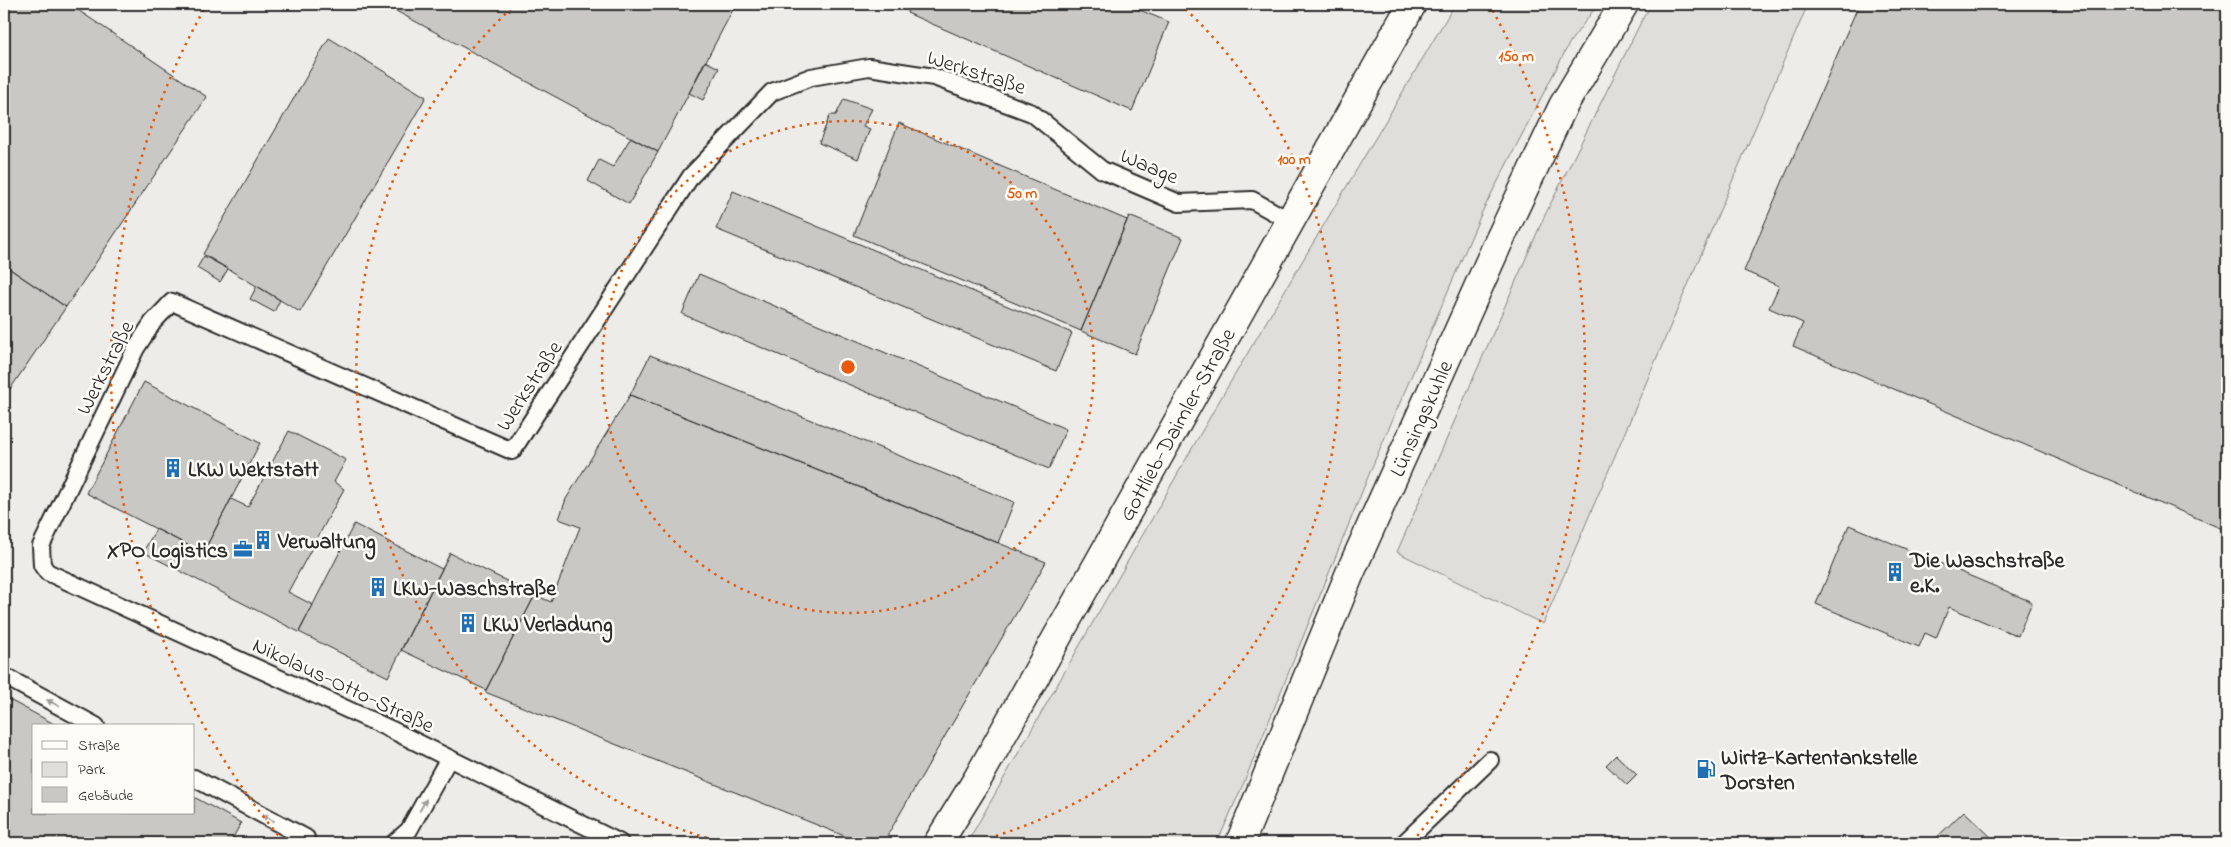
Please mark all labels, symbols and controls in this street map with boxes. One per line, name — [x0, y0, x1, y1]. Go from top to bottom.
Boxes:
street label: Werkstraße — [923, 43, 1030, 105]
text: 150 m — [1498, 46, 1534, 68]
street label: Waage — [1114, 141, 1183, 195]
text: 100 m — [1277, 149, 1311, 171]
text: 50 m — [1007, 183, 1038, 205]
street label: Werkstraße — [69, 316, 144, 421]
street label: Gottlieb-Daimler-Straße — [1112, 323, 1245, 528]
street label: Werkstraße — [489, 335, 572, 438]
street label: Lünsingskuhle — [1383, 356, 1464, 483]
centre of rings — [839, 358, 857, 376]
place label: LKW Wektstatt — [188, 455, 319, 487]
building icon: LKW Wektstatt — [162, 457, 184, 479]
place label: Verwaltung — [277, 527, 376, 560]
building icon: Verwaltung — [252, 529, 274, 551]
place label: XPO Logistics — [107, 536, 228, 569]
office icon: XPO Logistics — [232, 538, 254, 560]
place label: Die Waschstraße e.K. — [1909, 546, 2066, 603]
building icon: Die Waschstraße e.K. — [1884, 561, 1906, 583]
place label: LKW-Waschstraße — [393, 574, 557, 606]
building icon: LKW-Waschstraße — [367, 576, 389, 598]
place label: LKW Verladung — [483, 610, 613, 643]
building icon: LKW Verladung — [457, 612, 479, 634]
street label: Nikolaus-Otto-Straße — [247, 631, 439, 743]
one-way arrow — [46, 699, 61, 707]
legend — [32, 724, 195, 814]
text: Straße — [78, 735, 120, 757]
place label: Wirtz-Kartentankstelle Dorsten — [1720, 743, 1919, 800]
fuel station icon: Wirtz-Kartentankstelle Dorsten — [1695, 758, 1717, 780]
text: Park — [78, 759, 106, 781]
text: Gebäude — [78, 785, 134, 807]
one-way arrow — [418, 798, 427, 811]
one-way arrow — [261, 814, 275, 822]

